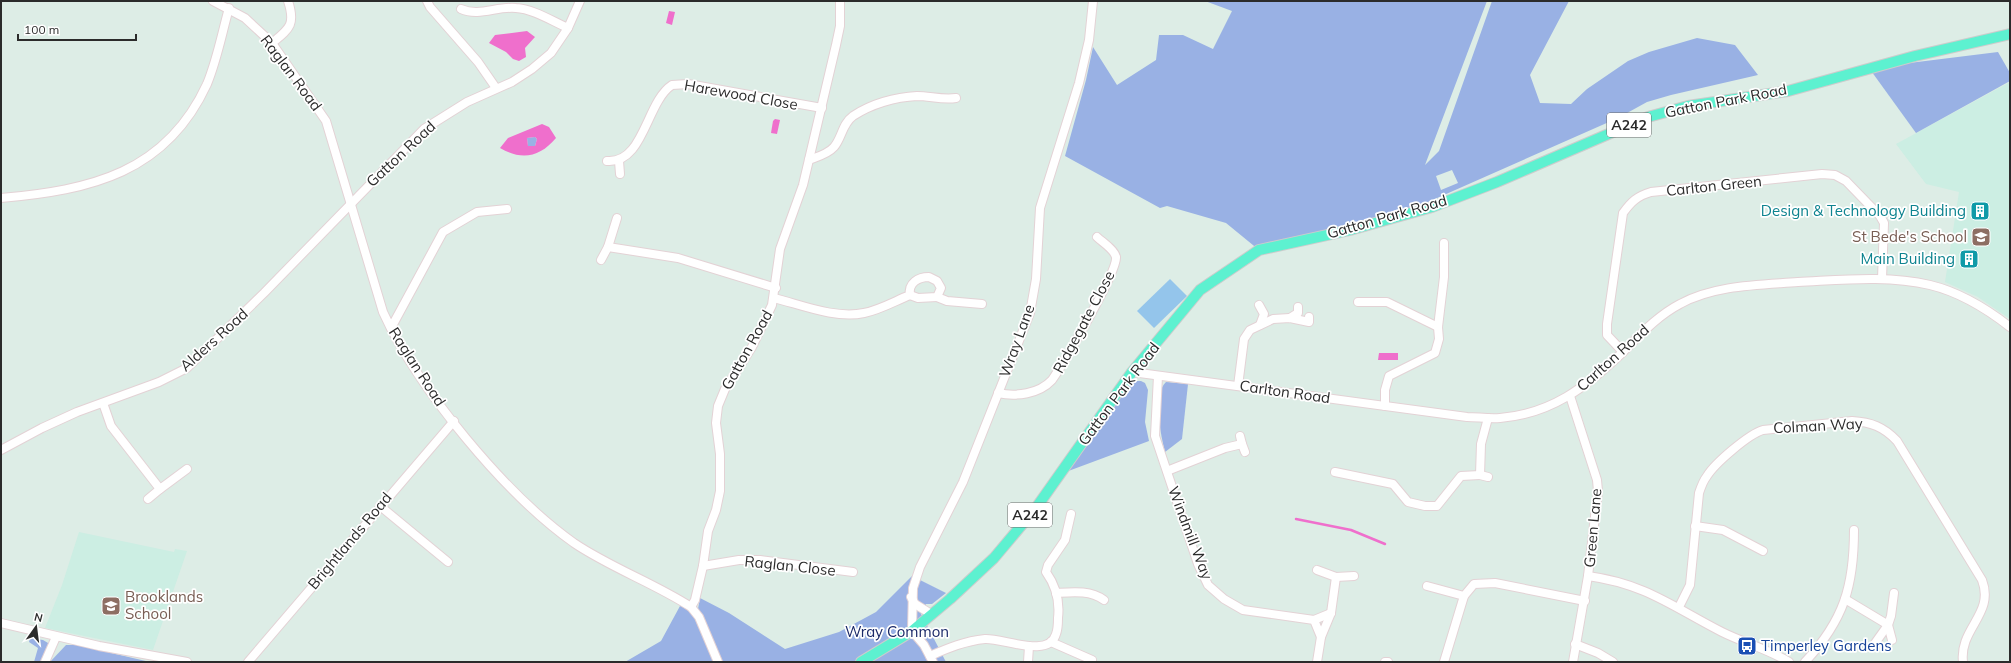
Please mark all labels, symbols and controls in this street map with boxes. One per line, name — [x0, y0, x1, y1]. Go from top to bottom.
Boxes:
scale bar — [18, 16, 136, 42]
text: 100 m — [24, 22, 59, 37]
street label: Raglan Road — [257, 31, 326, 115]
street label: Harewood Close — [683, 75, 799, 114]
street label: Gatton Park Road — [1663, 79, 1788, 122]
road number: A242 — [1607, 113, 1651, 137]
street label: Gatton Road — [362, 117, 439, 191]
street label: Carlton Green — [1665, 171, 1763, 200]
street label: Gatton Park Road — [1325, 190, 1449, 243]
building icon: Design & Technology Building — [1969, 200, 1991, 222]
place label: Design & Technology Building — [1761, 201, 1966, 220]
school or university icon: St Bede's School — [1970, 226, 1992, 248]
place label: St Bede's School — [1852, 227, 1967, 246]
building icon: Main Building — [1958, 248, 1980, 270]
place label: Main Building — [1860, 249, 1955, 268]
street label: Ridgegate Close — [1049, 267, 1119, 376]
street label: Wray Lane — [995, 302, 1038, 380]
street label: Alders Road — [176, 304, 252, 375]
street label: Gatton Road — [717, 307, 776, 393]
street label: Carlton Road — [1572, 320, 1653, 395]
street label: Raglan Road — [385, 324, 450, 410]
street label: Gatton Park Road — [1074, 339, 1163, 449]
street label: Carlton Road — [1239, 376, 1332, 407]
street label: Colman Way — [1773, 414, 1863, 437]
street label: Windmill Way — [1164, 483, 1217, 582]
street label: Brightlands Road — [304, 488, 396, 593]
street label: Green Lane — [1580, 488, 1605, 568]
road number: A242 — [1008, 503, 1052, 527]
street label: Raglan Close — [743, 551, 837, 580]
place label: Brooklands School — [125, 587, 203, 623]
school or university icon: Brooklands School — [100, 595, 122, 617]
north arrow — [16, 607, 56, 647]
text: N — [33, 609, 44, 625]
park label: Wray Common — [845, 622, 949, 641]
bus stop icon: Timperley Gardens — [1736, 635, 1758, 657]
place label: Timperley Gardens — [1761, 636, 1892, 655]

